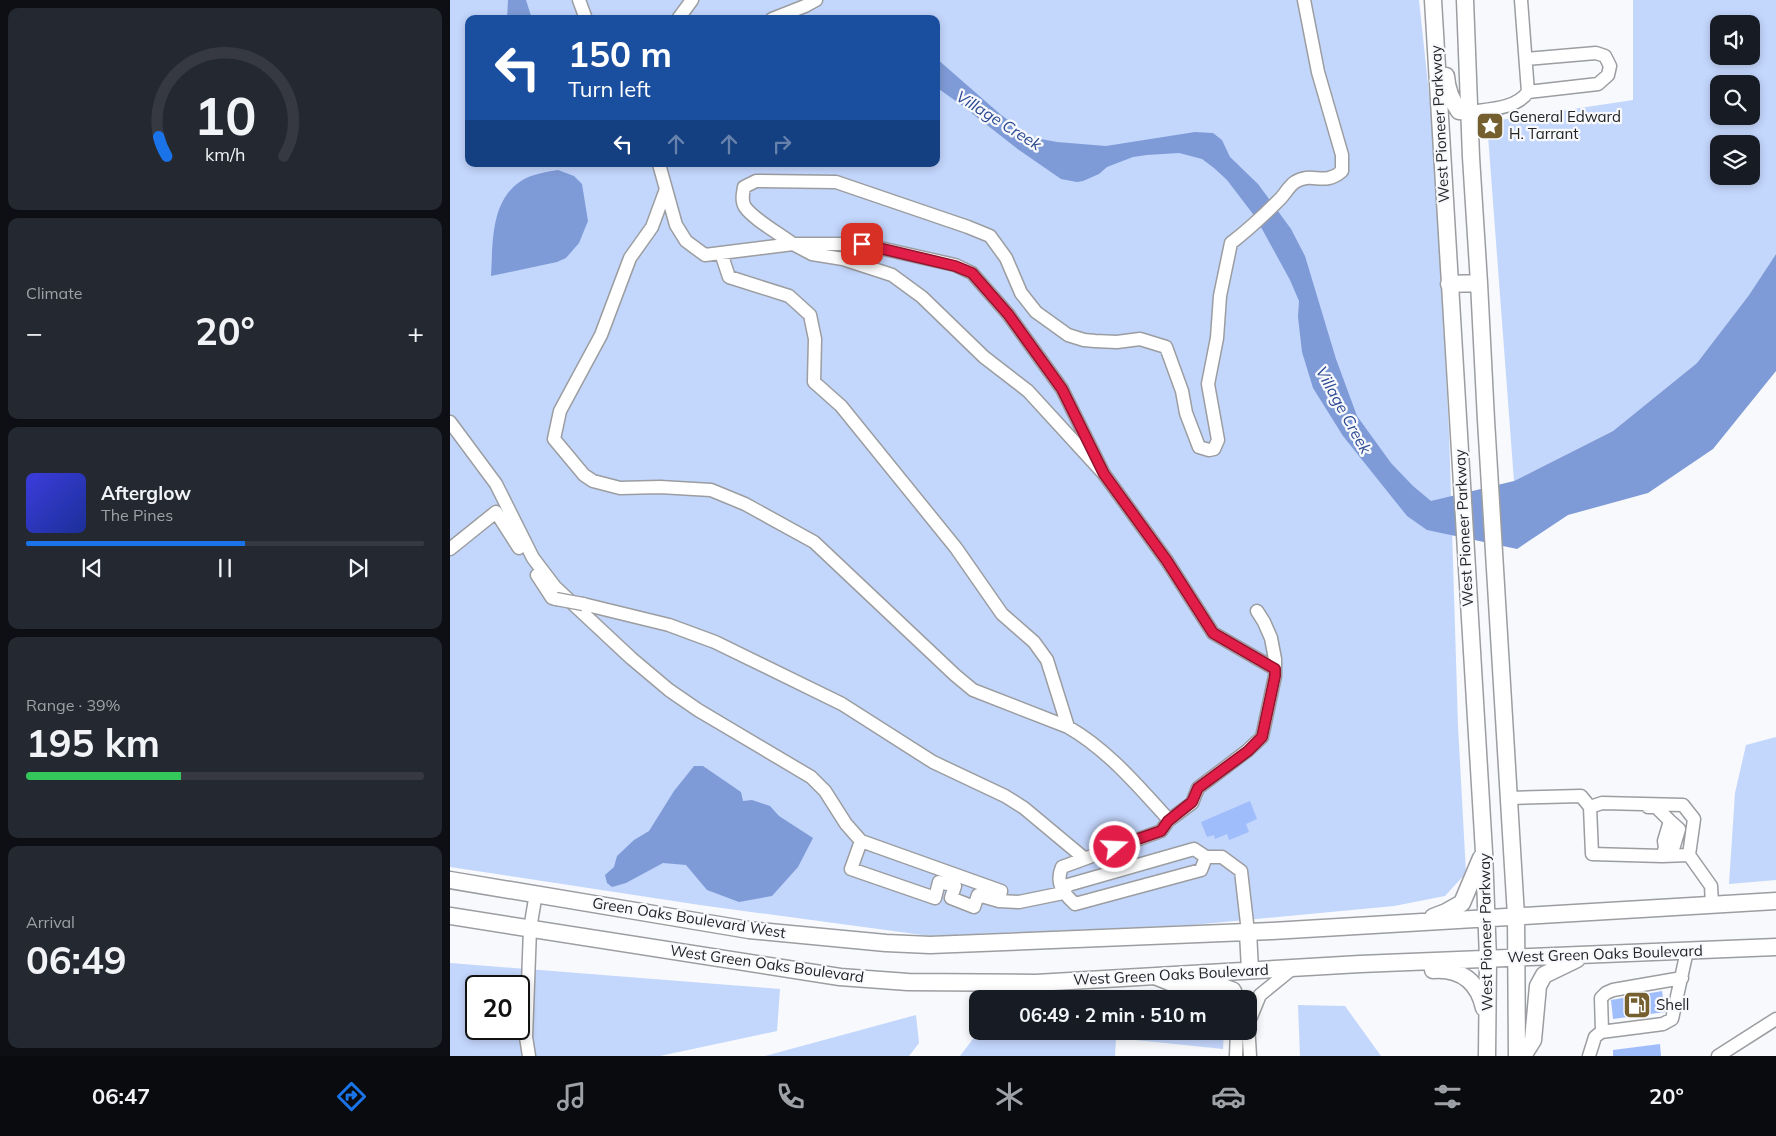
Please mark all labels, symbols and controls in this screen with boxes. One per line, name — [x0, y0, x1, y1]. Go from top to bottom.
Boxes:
map controls — [1710, 15, 1760, 185]
button: sound — [1710, 15, 1760, 65]
text: 150 m — [568, 32, 672, 76]
icon: left — [485, 35, 550, 100]
street label: West Pioneer Parkway — [1426, 45, 1453, 203]
text: Turn left — [568, 75, 651, 103]
button: search — [1710, 75, 1760, 125]
text: 10 — [194, 83, 256, 148]
water label: Village Creek — [953, 86, 1046, 155]
place label: General Edward H. Tarrant — [1509, 107, 1621, 143]
place icon: General Edward H. Tarrant — [1475, 111, 1505, 141]
icon: left — [609, 130, 637, 158]
icon: ahead — [662, 130, 690, 158]
icon: ahead — [715, 130, 743, 158]
icon: right — [768, 130, 796, 158]
button: layers — [1710, 135, 1760, 185]
text: km/h — [205, 143, 245, 165]
pin — [841, 223, 883, 265]
icon: arrive — [848, 230, 876, 258]
text: Climate — [26, 283, 82, 303]
text: 20° — [195, 307, 255, 355]
text: − — [26, 315, 43, 350]
text: + — [407, 315, 424, 350]
water label: Village Creek — [1312, 363, 1377, 458]
street label: West Pioneer Parkway — [1450, 449, 1477, 607]
text: Afterglow — [101, 481, 191, 505]
text: The Pines — [101, 505, 173, 525]
icon: previous — [78, 554, 106, 582]
icon: pause — [211, 554, 239, 582]
icon: next — [344, 554, 372, 582]
text: Range · 39% — [26, 695, 121, 715]
text: 195 km — [26, 719, 160, 767]
position arrow — [1088, 820, 1140, 872]
street label: West Pioneer Parkway — [1475, 853, 1496, 1011]
street label: Green Oaks Boulevard West — [591, 893, 787, 942]
text: Arrival — [26, 912, 75, 932]
text: 06:49 — [26, 936, 127, 984]
street label: West Green Oaks Boulevard — [669, 940, 865, 987]
street label: West Green Oaks Boulevard — [1507, 941, 1703, 966]
street label: West Green Oaks Boulevard — [1073, 960, 1269, 989]
speed limit sign: 20 — [465, 975, 530, 1040]
fuel station icon: Shell — [1622, 990, 1652, 1020]
place label: Shell — [1656, 995, 1689, 1014]
text: 06:49 · 2 min · 510 m — [1019, 1003, 1207, 1027]
icon: directions — [334, 1079, 369, 1114]
icon: music — [554, 1079, 589, 1114]
icon: phone — [773, 1079, 808, 1114]
icon: climate — [992, 1079, 1027, 1114]
icon: car — [1211, 1079, 1246, 1114]
icon: filters — [1430, 1079, 1465, 1114]
text: 06:47 — [92, 1082, 150, 1110]
text: 20° — [1649, 1082, 1684, 1110]

